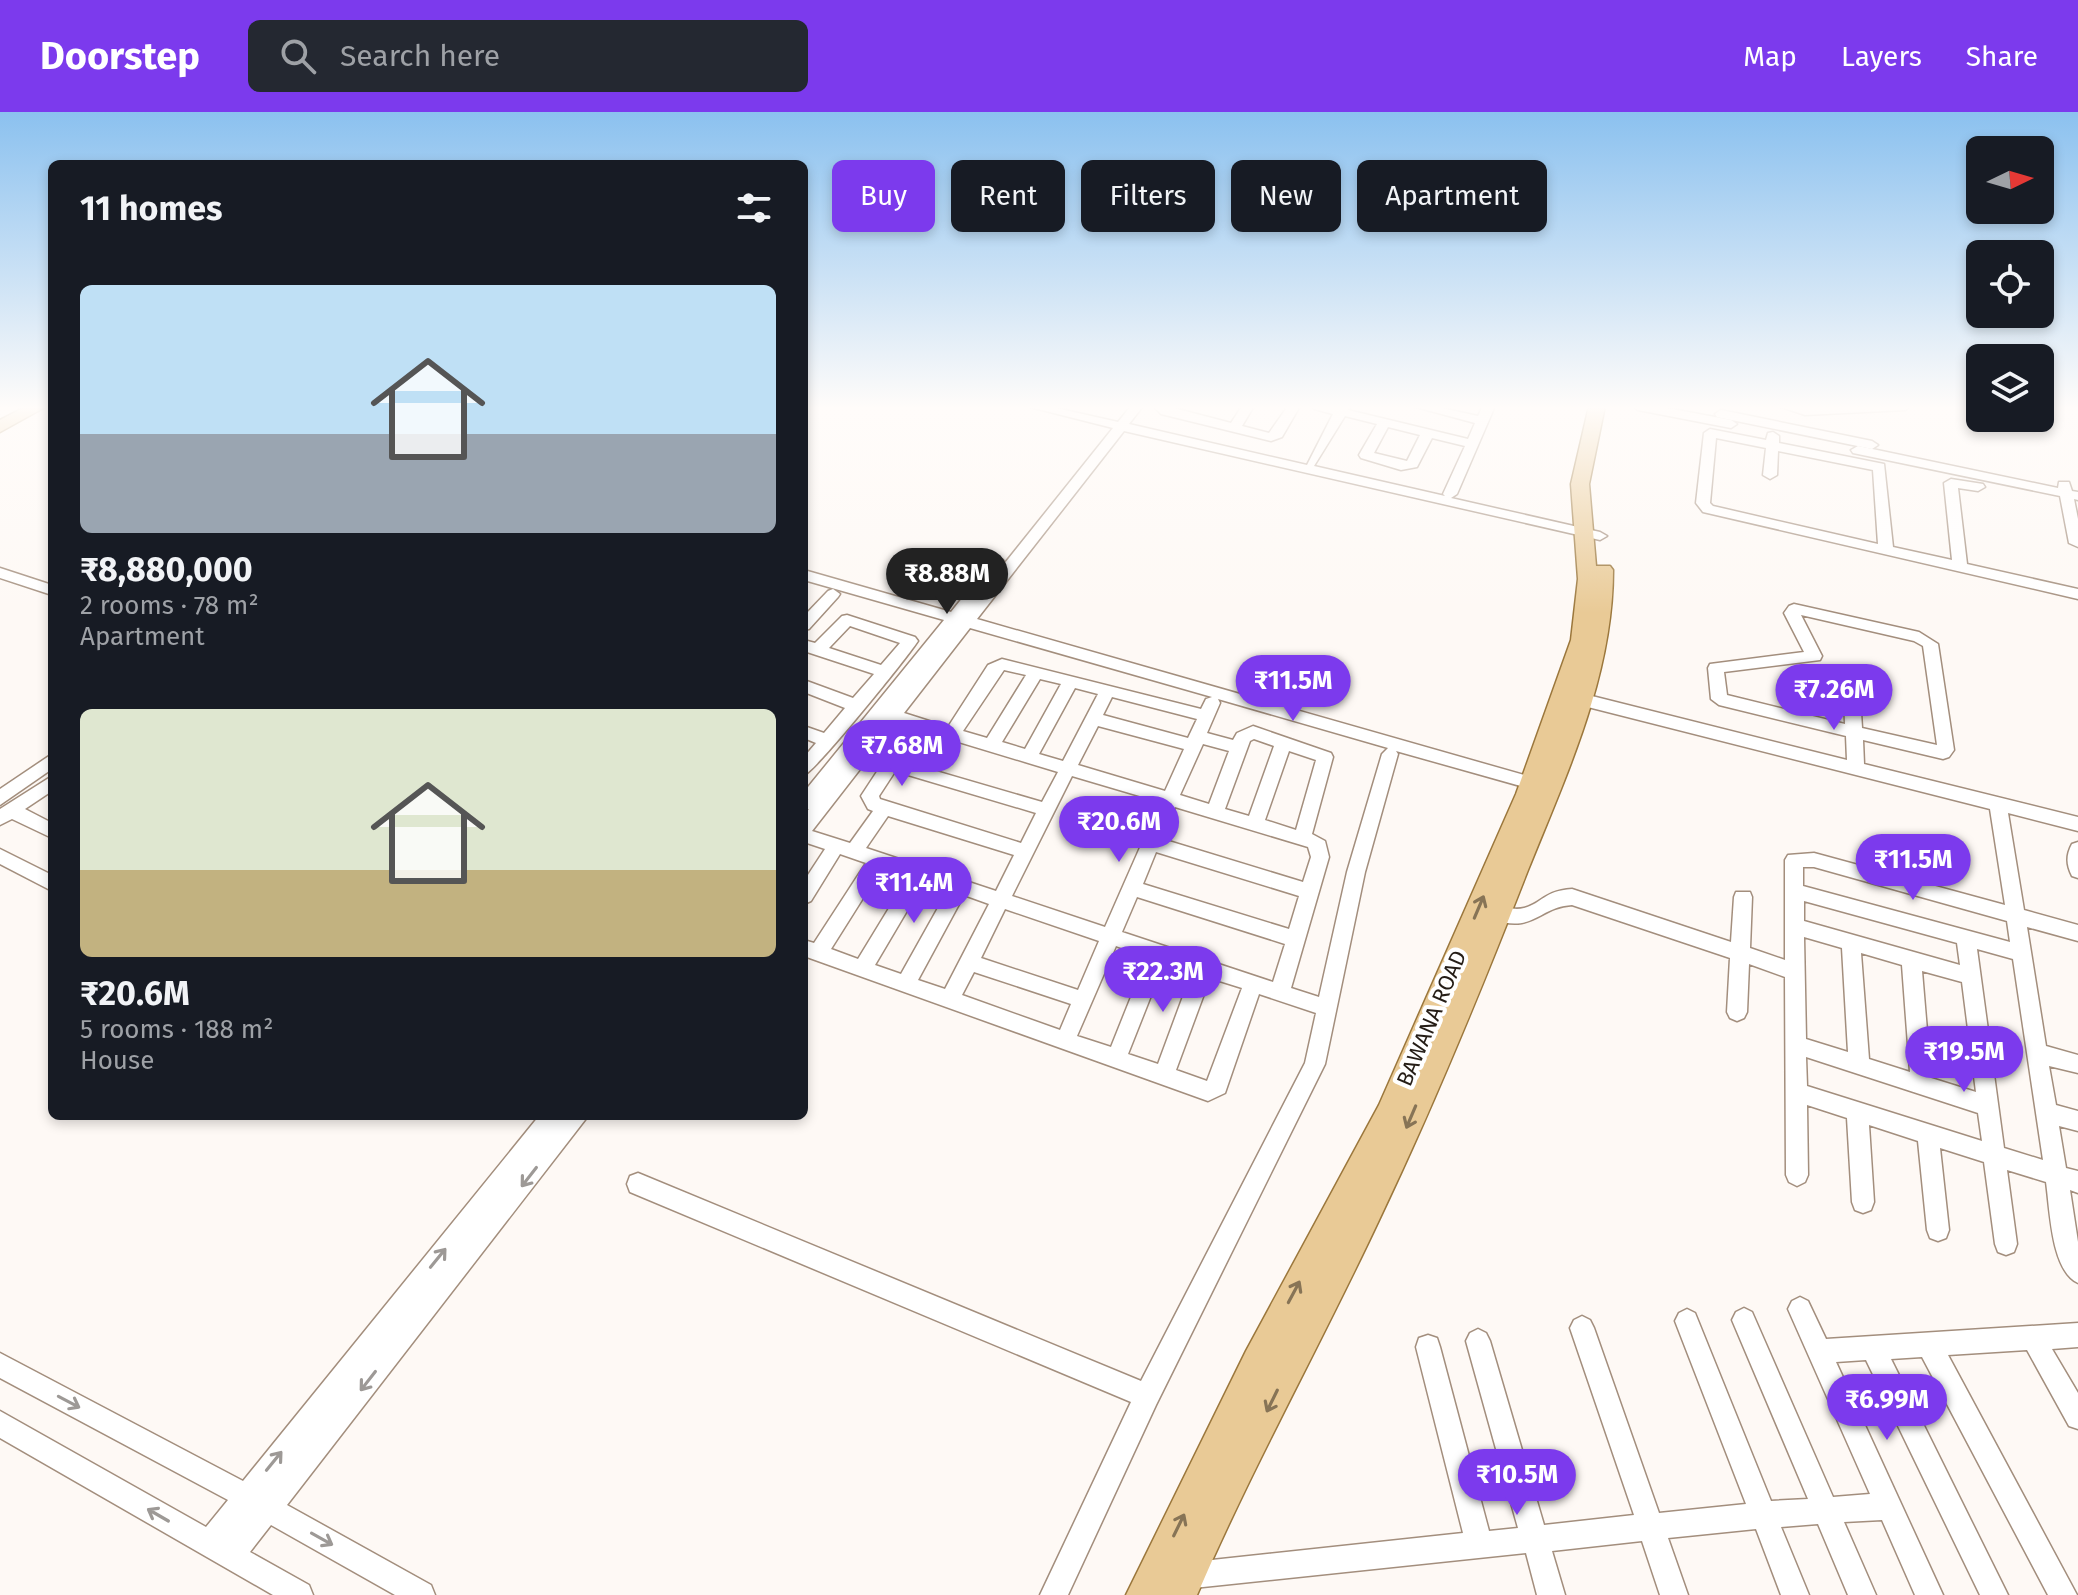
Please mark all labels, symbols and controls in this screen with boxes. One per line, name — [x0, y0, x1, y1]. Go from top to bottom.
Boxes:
search box — [248, 20, 808, 92]
text: Doorstep — [40, 33, 200, 79]
icon: search — [276, 34, 320, 78]
text: Search here — [340, 38, 500, 74]
text: Map — [1743, 40, 1797, 73]
text: Layers — [1841, 40, 1922, 73]
text: Share — [1966, 40, 2038, 73]
north arrow — [1966, 136, 2054, 224]
map controls — [1966, 136, 2054, 432]
chip: Buy — [832, 160, 935, 232]
chip: Rent — [951, 160, 1065, 232]
chip: Filters — [1081, 160, 1215, 232]
chip: New — [1231, 160, 1341, 232]
chip: Apartment — [1357, 160, 1547, 232]
icon: filters — [732, 186, 776, 230]
text: 11 homes — [80, 188, 222, 229]
button: locate — [1966, 240, 2054, 328]
icon: home — [356, 337, 500, 481]
button: layers — [1966, 344, 2054, 432]
pin: ₹8.88M — [882, 548, 1012, 616]
text: ₹8,880,000 — [80, 549, 253, 590]
text: ₹8.88M — [904, 558, 990, 589]
text: 2 rooms · 78 m² — [80, 590, 259, 621]
text: Apartment — [80, 621, 205, 652]
pin: ₹11.5M — [1228, 655, 1358, 723]
pin: ₹7.26M — [1769, 664, 1899, 732]
text: ₹11.5M — [1254, 665, 1332, 696]
text: ₹7.26M — [1793, 674, 1875, 705]
pin: ₹7.68M — [837, 720, 967, 788]
text: ₹7.68M — [861, 730, 943, 761]
icon: home — [356, 761, 500, 905]
pin: ₹20.6M — [1054, 796, 1184, 864]
text: ₹20.6M — [1077, 806, 1161, 837]
pin: ₹11.5M — [1848, 834, 1978, 902]
text: ₹11.5M — [1874, 844, 1952, 875]
pin: ₹11.4M — [849, 857, 979, 925]
text: ₹11.4M — [875, 867, 953, 898]
one-way arrow — [1472, 895, 1487, 920]
pin: ₹22.3M — [1098, 946, 1228, 1014]
street label: BAWANA ROAD — [1391, 946, 1472, 1090]
text: ₹22.3M — [1122, 956, 1204, 987]
text: ₹20.6M — [80, 973, 190, 1014]
text: 5 rooms · 188 m² — [80, 1014, 273, 1045]
pin: ₹19.5M — [1899, 1026, 2029, 1094]
text: ₹19.5M — [1923, 1036, 2005, 1067]
text: House — [80, 1045, 154, 1076]
one-way arrow — [1403, 1105, 1418, 1129]
one-way arrow — [520, 1166, 537, 1187]
one-way arrow — [429, 1248, 446, 1269]
one-way arrow — [1286, 1281, 1302, 1305]
one-way arrow — [359, 1370, 376, 1391]
pin: ₹6.99M — [1822, 1374, 1952, 1442]
text: ₹6.99M — [1845, 1384, 1929, 1415]
one-way arrow — [1264, 1389, 1279, 1413]
one-way arrow — [56, 1394, 80, 1410]
pin: ₹10.5M — [1452, 1449, 1582, 1517]
one-way arrow — [265, 1450, 283, 1471]
text: ₹10.5M — [1476, 1459, 1558, 1490]
one-way arrow — [147, 1507, 171, 1522]
one-way arrow — [1172, 1514, 1187, 1538]
one-way arrow — [309, 1532, 333, 1548]

